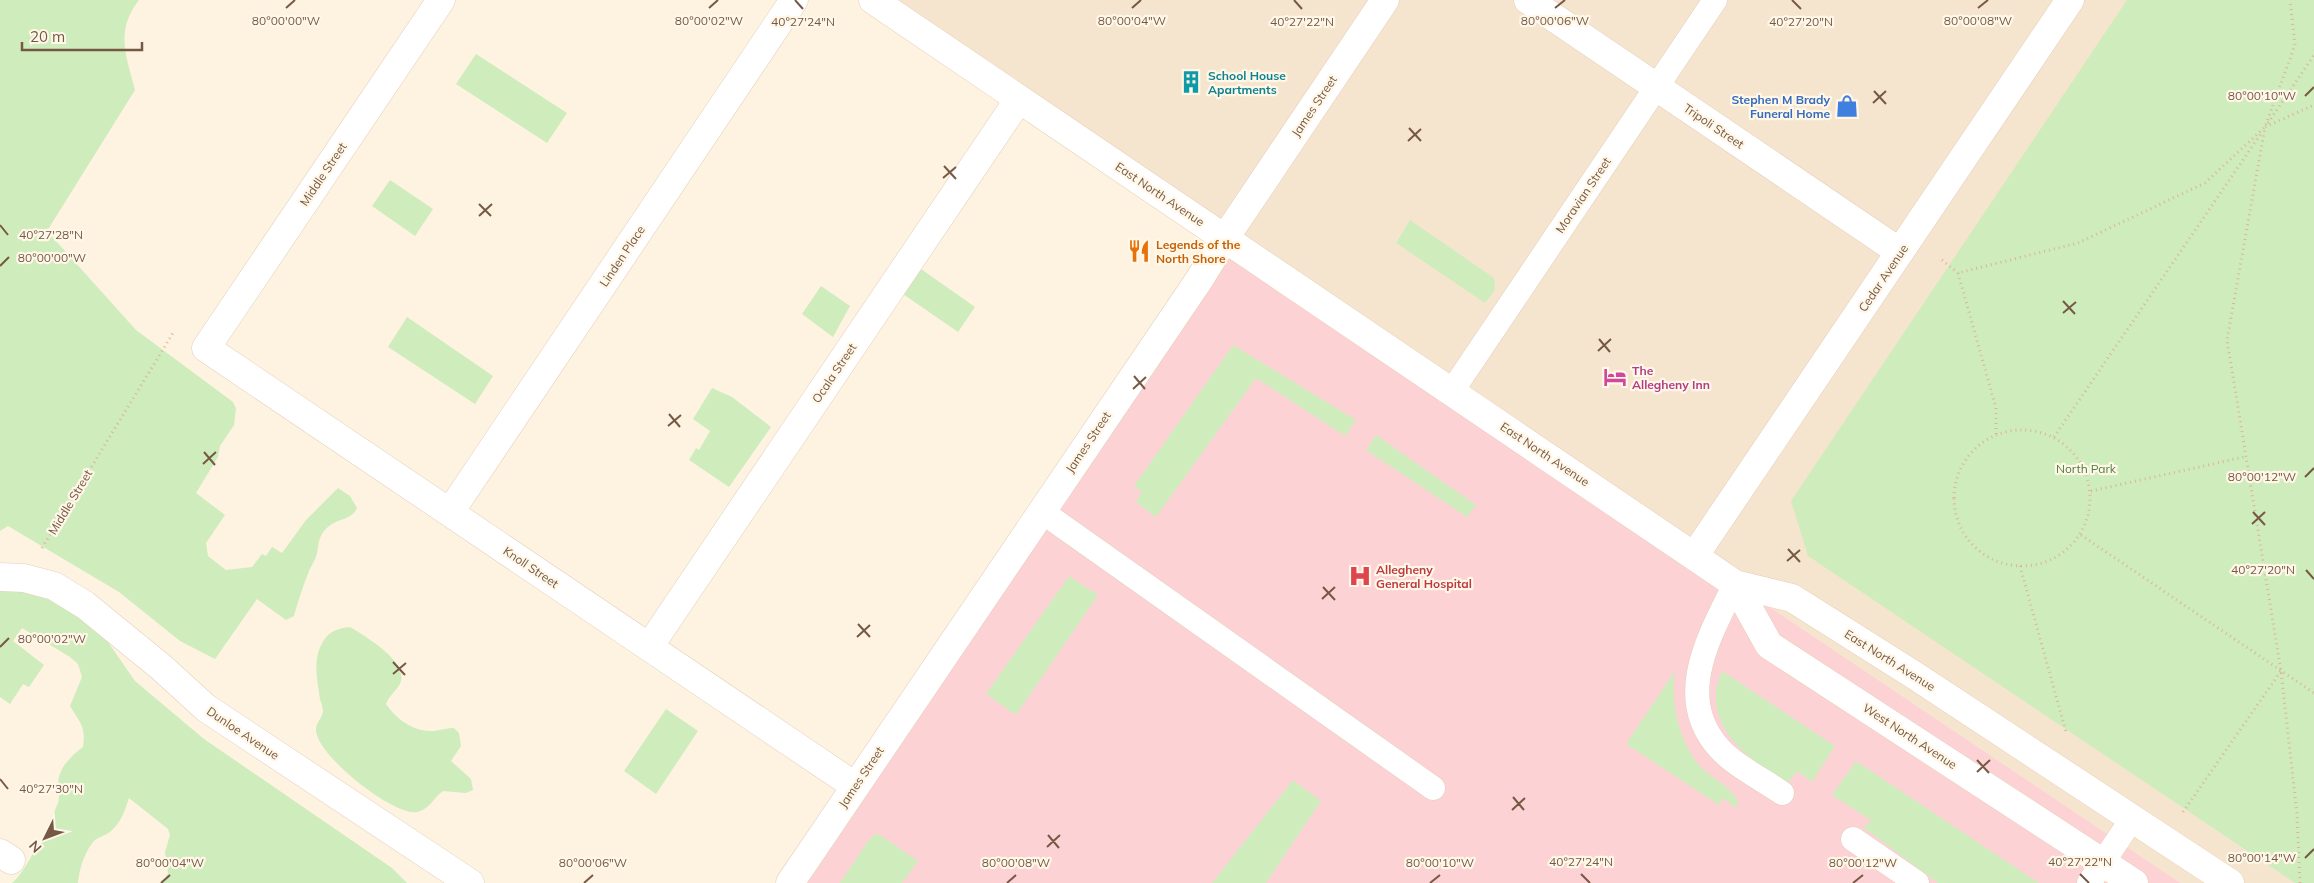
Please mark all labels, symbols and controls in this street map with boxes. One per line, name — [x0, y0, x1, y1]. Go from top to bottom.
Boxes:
text: 80°00'00"W — [252, 13, 320, 28]
text: 80°00'02"W — [675, 13, 743, 28]
text: 80°00'04"W — [1098, 13, 1166, 28]
text: 80°00'06"W — [1521, 13, 1589, 28]
text: 80°00'08"W — [1944, 13, 2012, 28]
text: 40°27'24"N — [771, 14, 835, 29]
text: 40°27'22"N — [1270, 14, 1334, 29]
text: 40°27'20"N — [1769, 14, 1833, 29]
scale bar — [22, 20, 142, 52]
text: 20 m — [30, 27, 65, 46]
place label: School House Apartments — [1208, 68, 1286, 97]
building icon: School House Apartments — [1178, 69, 1204, 95]
street label: James Street — [1288, 73, 1340, 139]
text: 80°00'10"W — [2228, 88, 2296, 103]
place label: Stephen M Brady Funeral Home — [1731, 92, 1830, 121]
shop icon: Stephen M Brady Funeral Home — [1834, 93, 1860, 119]
street label: Tripoli Street — [1681, 100, 1747, 152]
street label: Middle Street — [296, 139, 350, 209]
street label: Moravian Street — [1552, 154, 1614, 236]
street label: East North Avenue — [1113, 159, 1207, 229]
street label: Linden Place — [596, 223, 648, 289]
text: 40°27'28"N — [19, 227, 83, 242]
place label: Legends of the North Shore — [1156, 237, 1241, 266]
restaurant icon: Legends of the North Shore — [1126, 238, 1152, 264]
street label: Cedar Avenue — [1855, 241, 1911, 315]
text: 80°00'00"W — [18, 250, 86, 265]
street label: Ocala Street — [809, 340, 859, 406]
place label: The Allegheny Inn — [1632, 363, 1710, 392]
hotel icon: The Allegheny Inn — [1602, 364, 1628, 390]
street label: James Street — [1062, 409, 1114, 475]
street label: East North Avenue — [1498, 419, 1592, 489]
park label: North Park — [2056, 461, 2117, 476]
street label: Middle Street — [45, 467, 95, 537]
text: 80°00'12"W — [2228, 469, 2296, 484]
street label: Knoll Street — [500, 543, 562, 591]
place label: Allegheny General Hospital — [1376, 562, 1472, 591]
text: 40°27'20"N — [2231, 562, 2295, 577]
hospital icon: Allegheny General Hospital — [1347, 563, 1373, 589]
street label: East North Avenue — [1842, 626, 1938, 694]
text: 80°00'02"W — [18, 631, 86, 646]
street label: West North Avenue — [1860, 700, 1960, 772]
street label: Dunloe Avenue — [204, 703, 282, 763]
street label: James Street — [835, 744, 887, 810]
text: 40°27'30"N — [19, 781, 83, 796]
north arrow — [20, 813, 70, 863]
text: N — [25, 837, 46, 857]
text: 80°00'14"W — [2228, 850, 2296, 865]
text: 40°27'24"N — [1549, 854, 1613, 869]
text: 40°27'22"N — [2048, 854, 2112, 869]
text: 80°00'04"W — [136, 855, 204, 870]
text: 80°00'06"W — [559, 855, 627, 870]
text: 80°00'08"W — [982, 855, 1050, 870]
text: 80°00'10"W — [1406, 855, 1474, 870]
text: 80°00'12"W — [1829, 855, 1897, 870]

